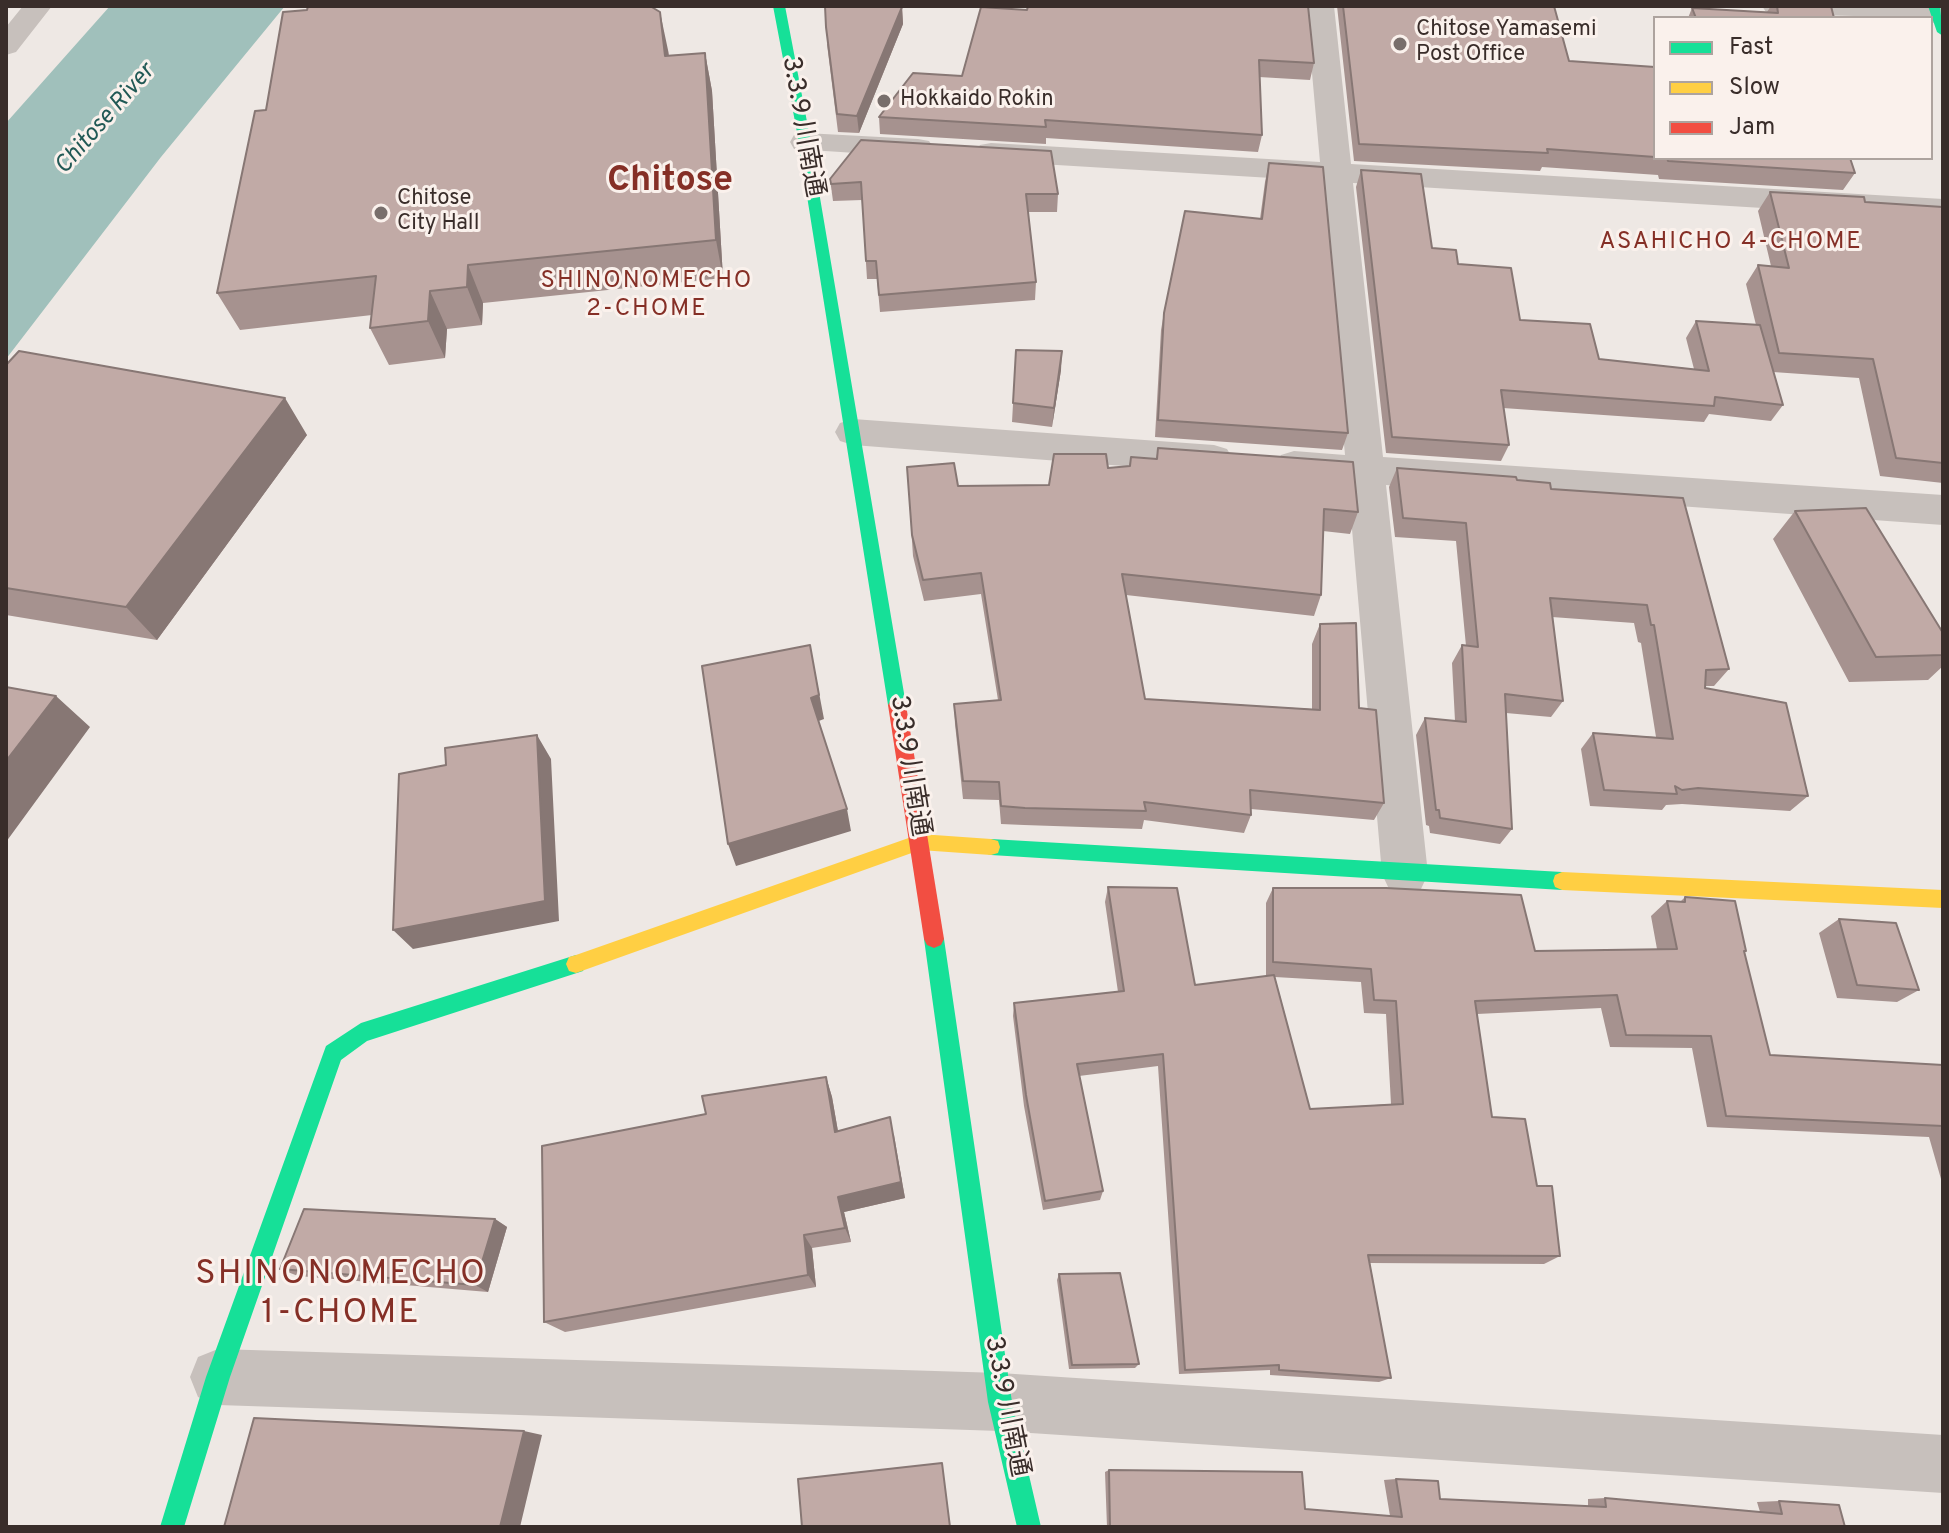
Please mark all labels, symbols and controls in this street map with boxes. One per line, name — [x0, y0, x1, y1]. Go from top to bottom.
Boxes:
legend — [1653, 16, 1933, 160]
place label: Chitose Yamasemi Post Office — [1416, 18, 1597, 70]
text: Fast — [1729, 33, 1773, 63]
marker: Chitose Yamasemi Post Office — [1391, 35, 1409, 53]
street label: 3.3.9 川南通 — [773, 54, 829, 200]
water label: Chitose River — [50, 59, 162, 181]
text: Slow — [1729, 73, 1780, 103]
place label: Hokkaido Rokin — [900, 88, 1054, 114]
marker: Hokkaido Rokin — [875, 92, 893, 110]
text: Jam — [1729, 113, 1775, 143]
district label: Chitose — [607, 161, 733, 205]
place label: Chitose City Hall — [397, 187, 479, 238]
marker: Chitose City Hall — [372, 204, 390, 222]
district label: ASAHICHO 4-CHOME — [1599, 229, 1863, 257]
district label: SHINONOMECHO 2-CHOME — [541, 268, 753, 324]
street label: 3.3.9 川南通 — [881, 693, 935, 839]
district label: SHINONOMECHO 1-CHOME — [195, 1256, 487, 1336]
street label: 3.3.9 川南通 — [976, 1334, 1034, 1480]

